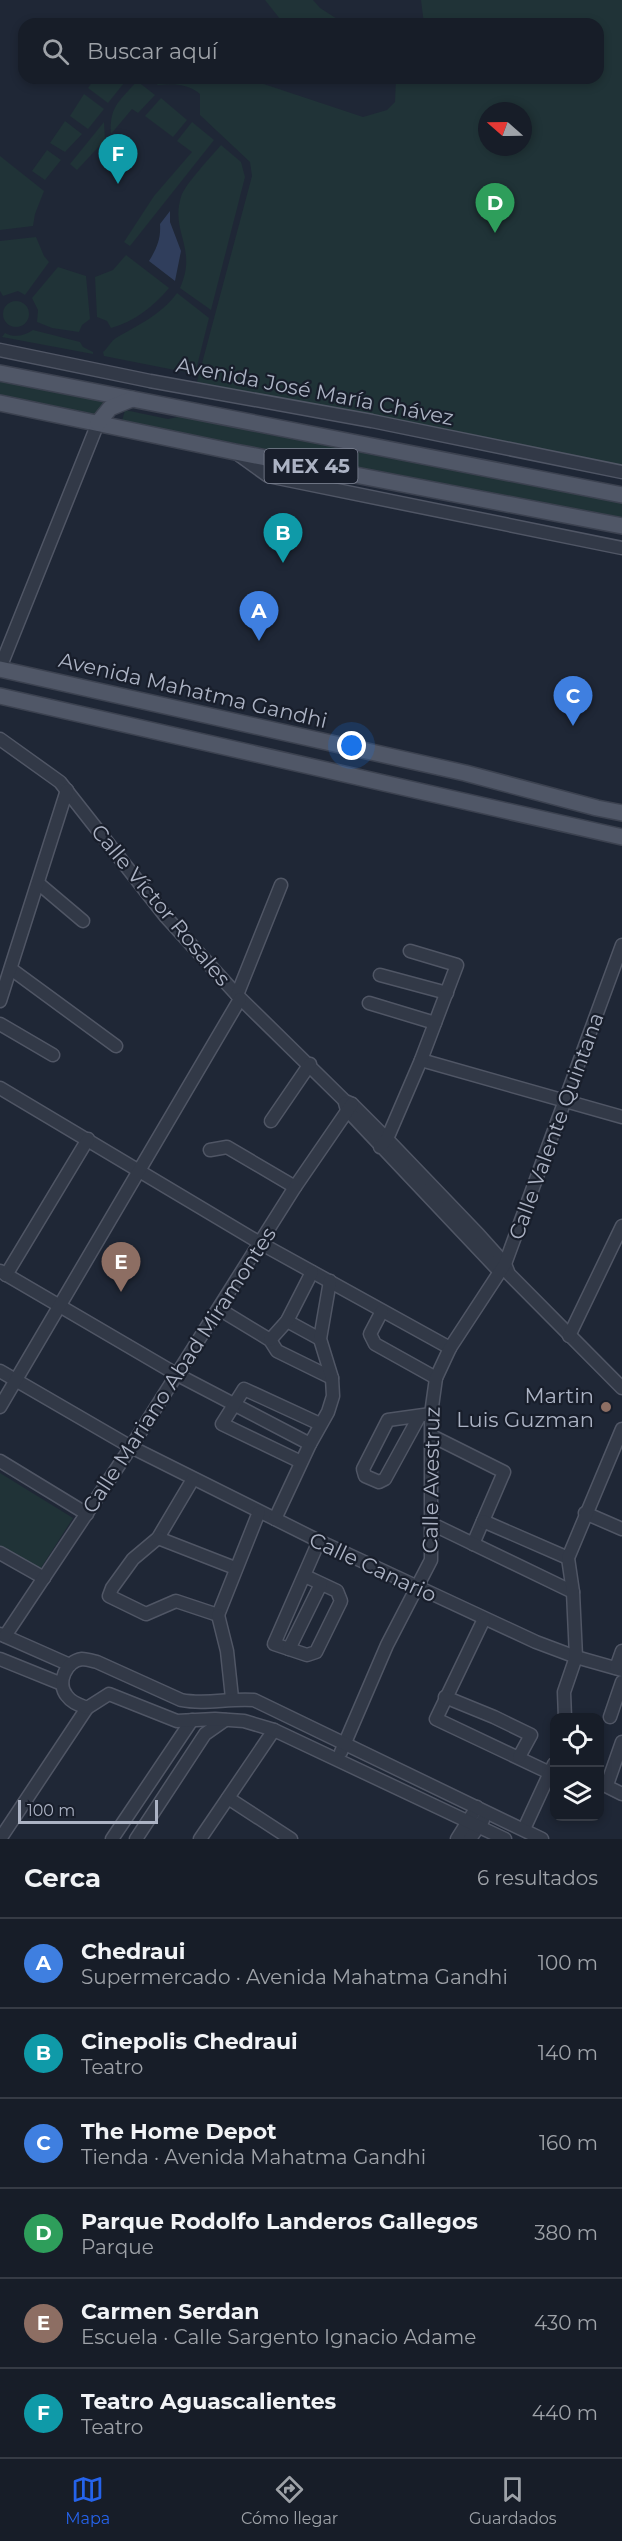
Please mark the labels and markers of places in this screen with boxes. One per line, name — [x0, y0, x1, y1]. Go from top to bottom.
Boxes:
pin: F — [98, 134, 138, 184]
pin: D — [476, 184, 514, 233]
pin: B — [264, 514, 302, 563]
pin: A — [240, 592, 278, 641]
pin: C — [554, 676, 592, 726]
pin: E — [102, 1242, 140, 1292]
place label: Martin Luis Guzman — [456, 1383, 594, 1432]
marker: Martin Luis Guzman — [599, 1400, 613, 1414]

